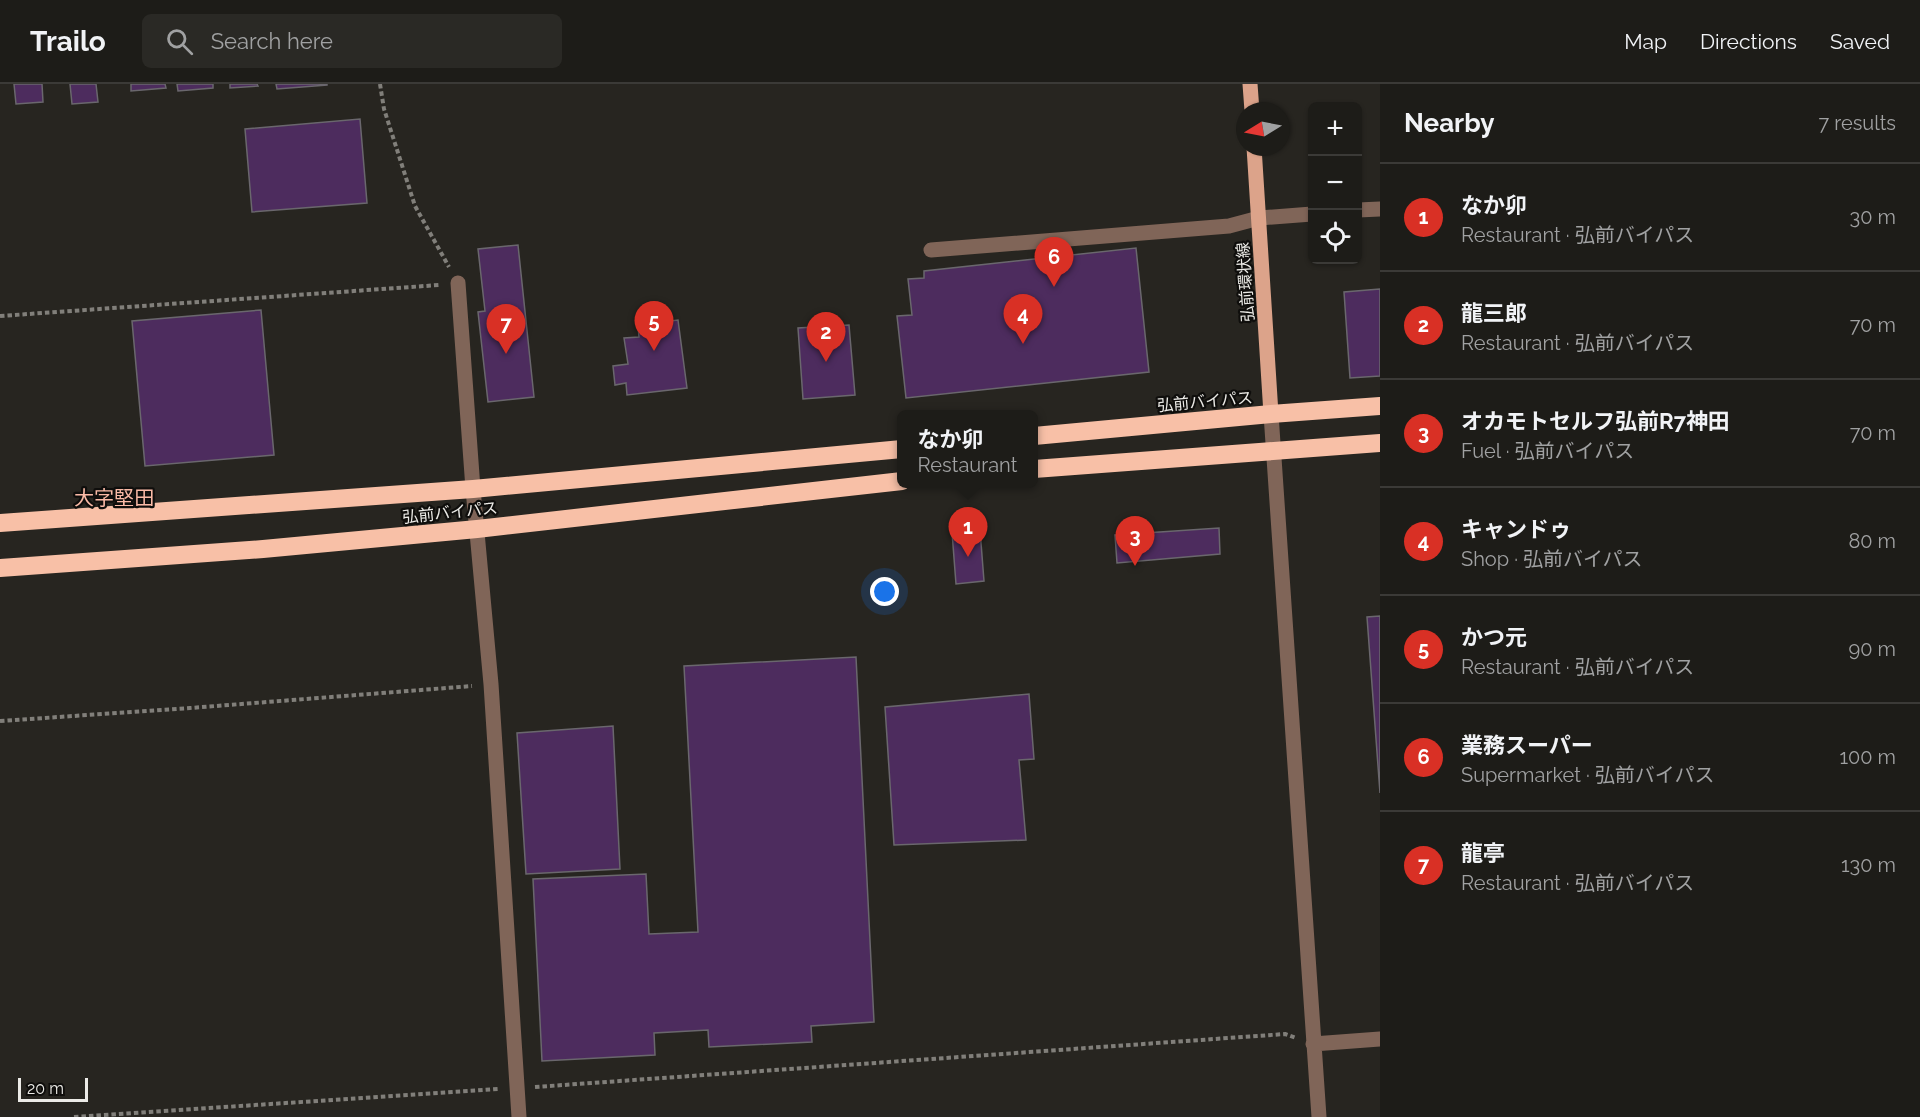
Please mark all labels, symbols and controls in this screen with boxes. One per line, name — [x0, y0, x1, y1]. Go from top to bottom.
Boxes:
search box — [142, 14, 562, 68]
text: Trailo — [30, 25, 106, 58]
icon: search — [163, 25, 196, 58]
text: Search here — [211, 28, 333, 54]
text: Map — [1624, 29, 1667, 54]
text: Directions — [1700, 29, 1797, 54]
text: Saved — [1830, 29, 1890, 54]
north arrow — [1236, 102, 1290, 156]
map controls — [1308, 102, 1362, 264]
button: + — [1308, 102, 1362, 156]
text: Nearby — [1404, 108, 1494, 138]
text: 7 results — [1818, 111, 1896, 135]
button: − — [1308, 156, 1362, 210]
text: なか卯 — [1461, 192, 1527, 218]
text: 1 — [1419, 205, 1428, 229]
text: 30 m — [1850, 205, 1896, 229]
button: locate — [1308, 210, 1362, 264]
text: Restaurant · 弘前バイパス — [1461, 223, 1694, 247]
pin: 6 — [1034, 238, 1074, 287]
street label: 弘前環状線 — [1233, 241, 1258, 323]
pin: 4 — [1004, 294, 1042, 344]
text: 龍三郎 — [1461, 300, 1527, 326]
pin: 5 — [634, 302, 674, 351]
pin: 7 — [486, 304, 526, 354]
pin: 2 — [806, 312, 846, 362]
text: 2 — [1418, 313, 1429, 337]
text: 70 m — [1850, 313, 1896, 337]
text: Restaurant · 弘前バイパス — [1461, 331, 1694, 355]
street label: 弘前バイパス — [1157, 388, 1254, 415]
text: オカモトセルフ弘前R7神田 — [1461, 408, 1730, 434]
popup — [897, 410, 1038, 488]
text: 3 — [1418, 421, 1429, 445]
text: 70 m — [1850, 421, 1896, 445]
text: なか卯 — [918, 426, 984, 452]
text: Fuel · 弘前バイパス — [1461, 439, 1634, 463]
text: Restaurant — [918, 453, 1017, 477]
district label: 大字堅田 — [74, 486, 154, 510]
street label: 弘前バイパス — [401, 498, 499, 527]
pin: 1 — [948, 508, 988, 557]
pin: 3 — [1116, 516, 1154, 566]
text: キャンドゥ — [1461, 516, 1571, 542]
text: 4 — [1418, 529, 1429, 553]
text: 80 m — [1848, 529, 1896, 553]
text: Shop · 弘前バイパス — [1461, 547, 1643, 571]
your location — [870, 577, 899, 606]
text: かつ元 — [1461, 624, 1527, 650]
text: 5 — [1418, 637, 1429, 661]
text: 90 m — [1849, 637, 1896, 661]
text: Restaurant · 弘前バイパス — [1461, 655, 1694, 679]
text: 業務スーパー — [1461, 732, 1593, 758]
text: 6 — [1417, 745, 1430, 769]
text: 100 m — [1839, 745, 1896, 769]
text: Supermarket · 弘前バイパス — [1461, 763, 1714, 787]
text: 龍亭 — [1461, 840, 1505, 866]
text: 7 — [1418, 853, 1429, 877]
text: 130 m — [1841, 853, 1896, 877]
text: Restaurant · 弘前バイパス — [1461, 871, 1694, 895]
scale bar — [18, 1075, 88, 1102]
text: 20 m — [27, 1079, 64, 1098]

